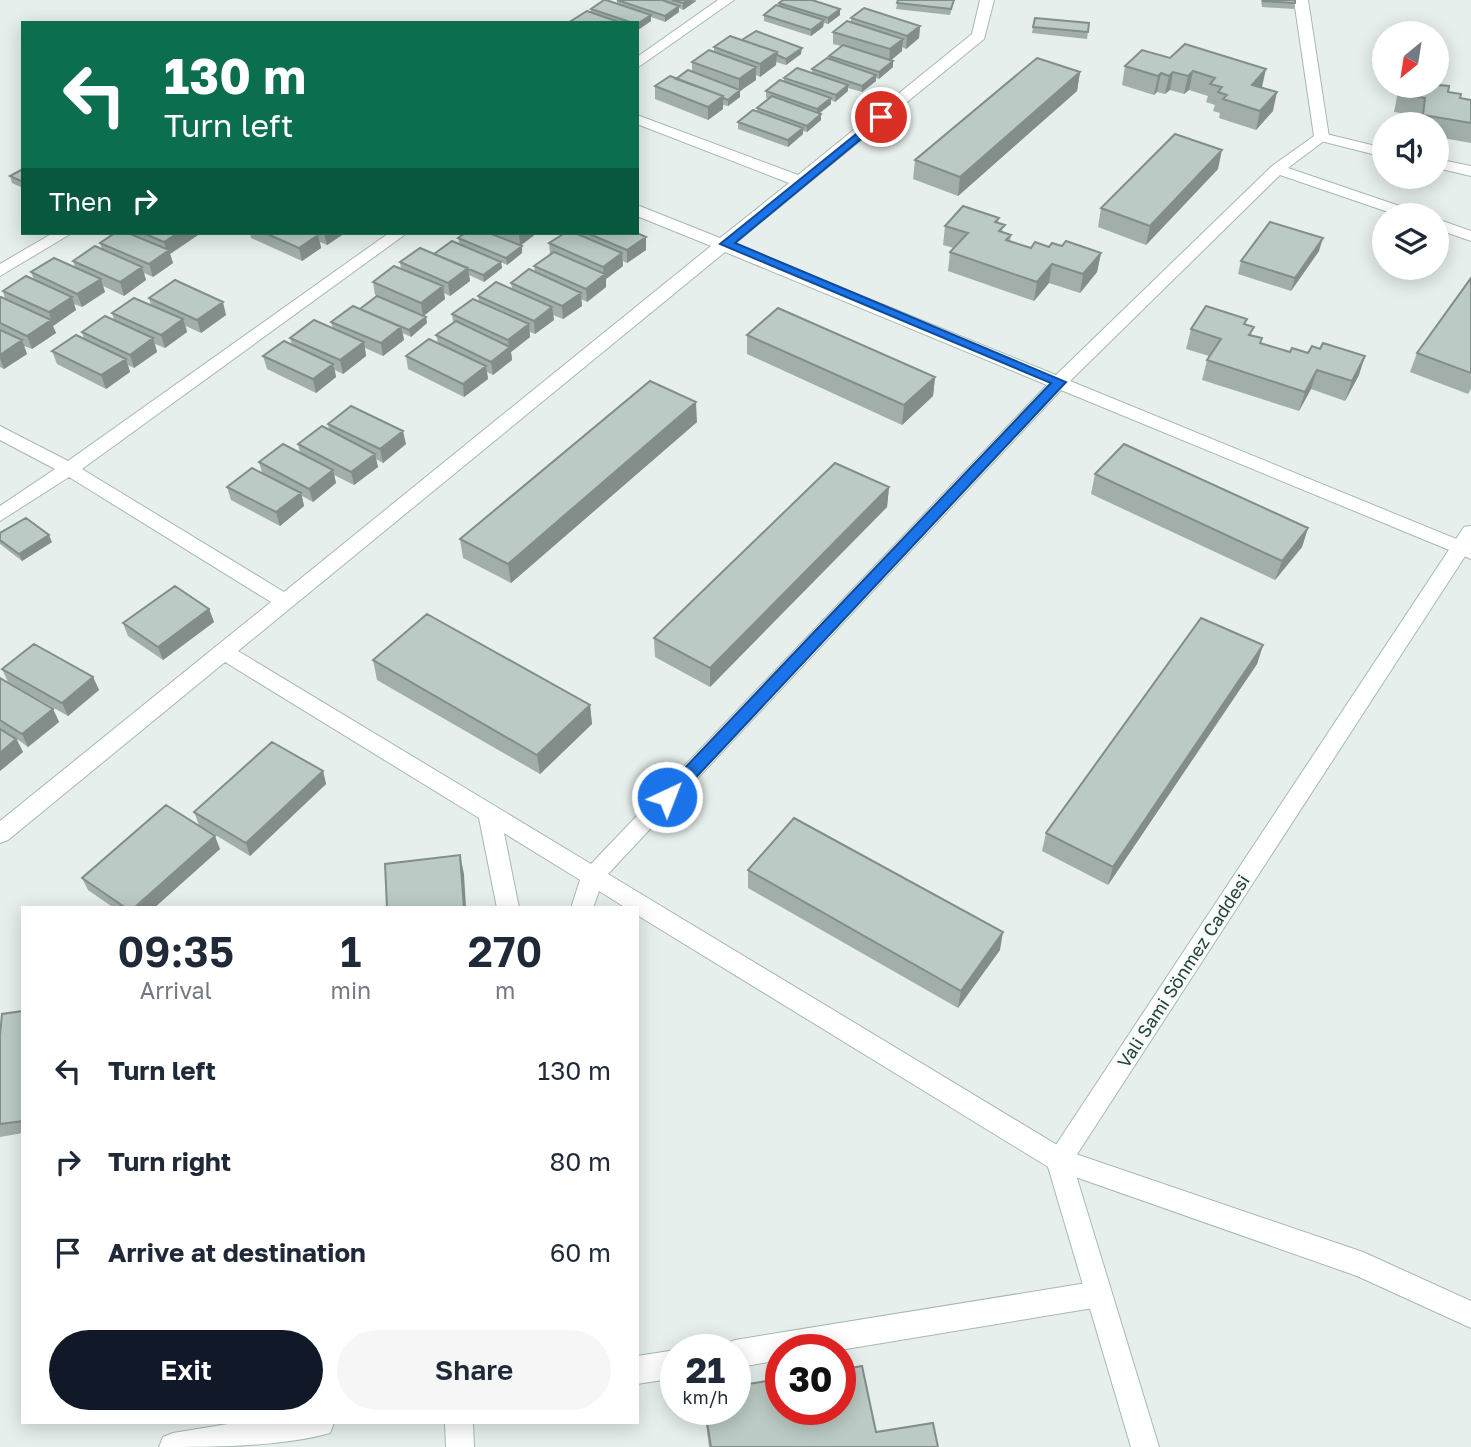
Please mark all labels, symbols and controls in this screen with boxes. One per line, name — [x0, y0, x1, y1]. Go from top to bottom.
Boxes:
north arrow — [1372, 21, 1449, 98]
map controls — [1372, 21, 1449, 280]
text: 130 m — [164, 46, 306, 105]
icon: left — [49, 49, 140, 140]
pin — [851, 87, 911, 147]
icon: arrive — [862, 98, 900, 136]
text: Turn left — [164, 106, 293, 144]
button: sound — [1372, 112, 1449, 189]
icon: right — [126, 182, 164, 220]
text: Then — [49, 186, 112, 217]
button: layers — [1372, 203, 1449, 280]
position arrow — [630, 760, 704, 834]
street label: Vali Sami Sönmez Caddesi — [1112, 870, 1254, 1072]
text: 09:35 — [118, 926, 234, 976]
text: 1 — [340, 926, 362, 976]
text: 270 — [468, 926, 542, 976]
text: Arrival — [140, 976, 212, 1004]
text: min — [331, 976, 371, 1004]
text: m — [495, 976, 515, 1004]
icon: left — [49, 1052, 87, 1090]
text: Turn left — [108, 1055, 216, 1086]
text: 130 m — [538, 1055, 611, 1086]
icon: right — [49, 1143, 87, 1181]
text: Turn right — [108, 1146, 231, 1177]
text: 80 m — [550, 1146, 611, 1177]
icon: arrive — [49, 1234, 87, 1272]
text: Arrive at destination — [108, 1237, 366, 1268]
text: 60 m — [550, 1237, 611, 1268]
button: Exit — [49, 1330, 323, 1410]
button: Share — [337, 1330, 611, 1410]
speed limit sign: 30 — [765, 1334, 856, 1425]
text: 21 — [686, 1349, 725, 1391]
text: km/h — [683, 1386, 728, 1408]

